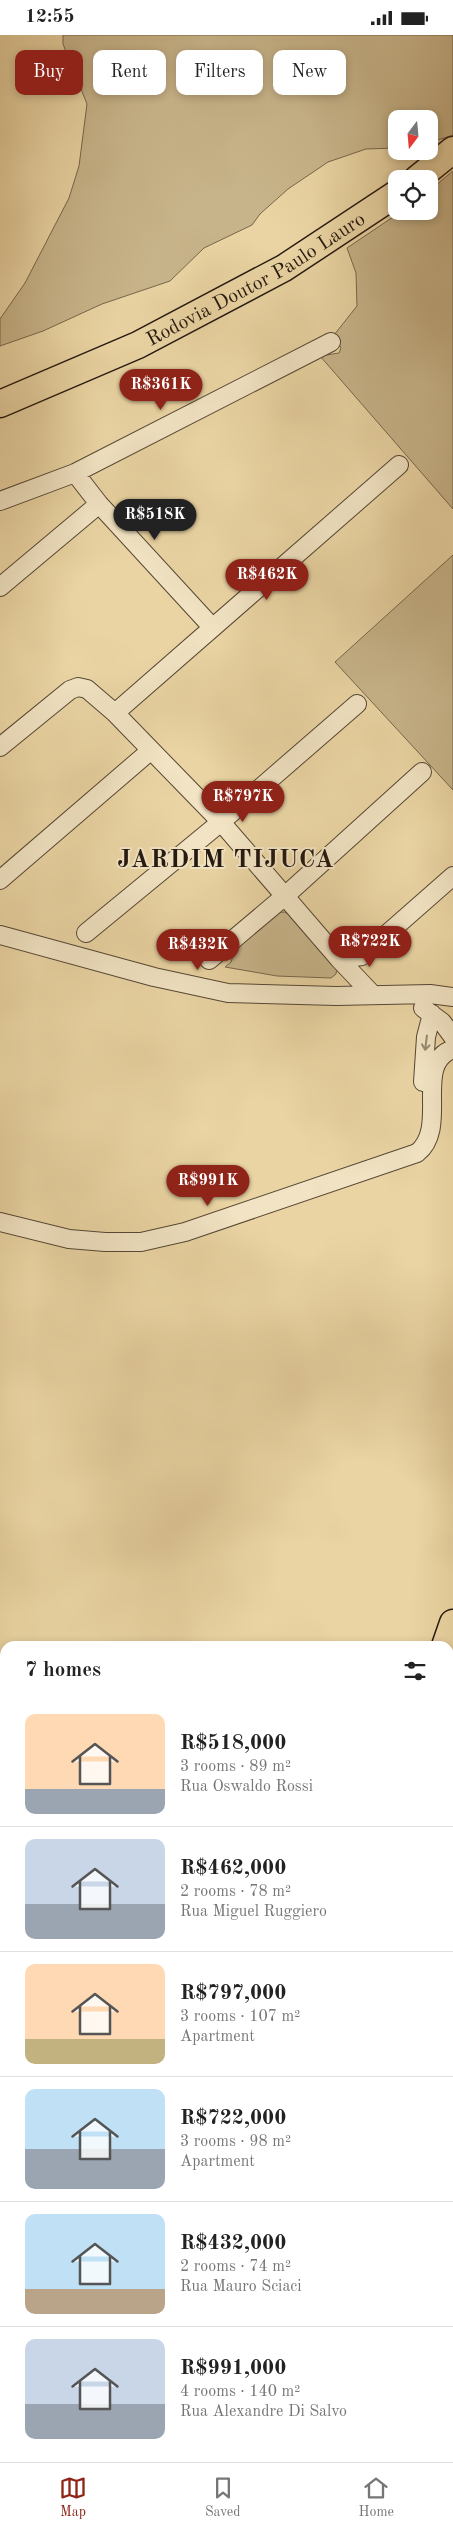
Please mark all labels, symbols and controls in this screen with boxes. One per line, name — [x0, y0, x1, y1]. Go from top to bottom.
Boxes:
text: 12:55 — [25, 8, 74, 27]
chip: Buy — [15, 50, 83, 95]
chip: Rent — [93, 50, 166, 95]
chip: Filters — [176, 50, 263, 95]
chip: New — [273, 50, 346, 95]
north arrow — [388, 110, 438, 160]
map controls — [388, 110, 438, 220]
button: locate — [388, 170, 438, 220]
street label: Rodovia Doutor Paulo Lauro — [144, 209, 369, 351]
pin: R$361K — [120, 369, 202, 411]
text: R$361K — [130, 377, 192, 393]
pin: R$518K — [114, 499, 196, 541]
text: R$518K — [124, 507, 186, 523]
pin: R$462K — [226, 559, 308, 601]
text: R$462K — [236, 567, 298, 583]
pin: R$797K — [202, 781, 284, 823]
text: R$797K — [212, 789, 274, 805]
district label: JARDIM TIJUCA — [117, 848, 335, 873]
pin: R$722K — [329, 925, 411, 968]
pin: R$432K — [157, 929, 239, 971]
text: R$722K — [339, 934, 401, 950]
text: R$432K — [167, 937, 229, 953]
one-way arrow — [421, 1035, 431, 1051]
pin: R$991K — [167, 1165, 249, 1207]
text: R$991K — [177, 1173, 239, 1189]
icon: filters — [401, 1657, 429, 1685]
text: 7 homes — [25, 1660, 101, 1681]
text: R$518,000 — [180, 1733, 286, 1754]
icon: home — [65, 1734, 125, 1794]
text: 3 rooms · 89 m² — [180, 1759, 291, 1775]
text: Rua Oswaldo Rossi — [180, 1779, 313, 1795]
text: R$462,000 — [180, 1858, 286, 1879]
icon: home — [65, 1859, 125, 1919]
text: 2 rooms · 78 m² — [180, 1884, 291, 1900]
text: Rua Miguel Ruggiero — [180, 1904, 327, 1920]
text: R$797,000 — [180, 1983, 286, 2004]
icon: home — [65, 1984, 125, 2044]
text: 3 rooms · 107 m² — [180, 2009, 300, 2025]
text: Apartment — [180, 2029, 255, 2045]
text: R$722,000 — [180, 2108, 286, 2129]
icon: home — [65, 2109, 125, 2169]
text: 3 rooms · 98 m² — [180, 2134, 291, 2150]
text: Apartment — [180, 2154, 255, 2170]
text: R$432,000 — [180, 2233, 286, 2254]
icon: home — [65, 2234, 125, 2294]
text: 2 rooms · 74 m² — [180, 2259, 291, 2275]
text: Rua Mauro Sciaci — [180, 2279, 302, 2295]
text: R$991,000 — [180, 2358, 286, 2379]
icon: home — [65, 2359, 125, 2419]
text: 4 rooms · 140 m² — [180, 2384, 300, 2400]
text: Rua Alexandre Di Salvo — [180, 2404, 347, 2420]
tab: Map — [59, 2474, 87, 2521]
tab: Saved — [205, 2474, 241, 2521]
tab: Home — [358, 2474, 394, 2521]

